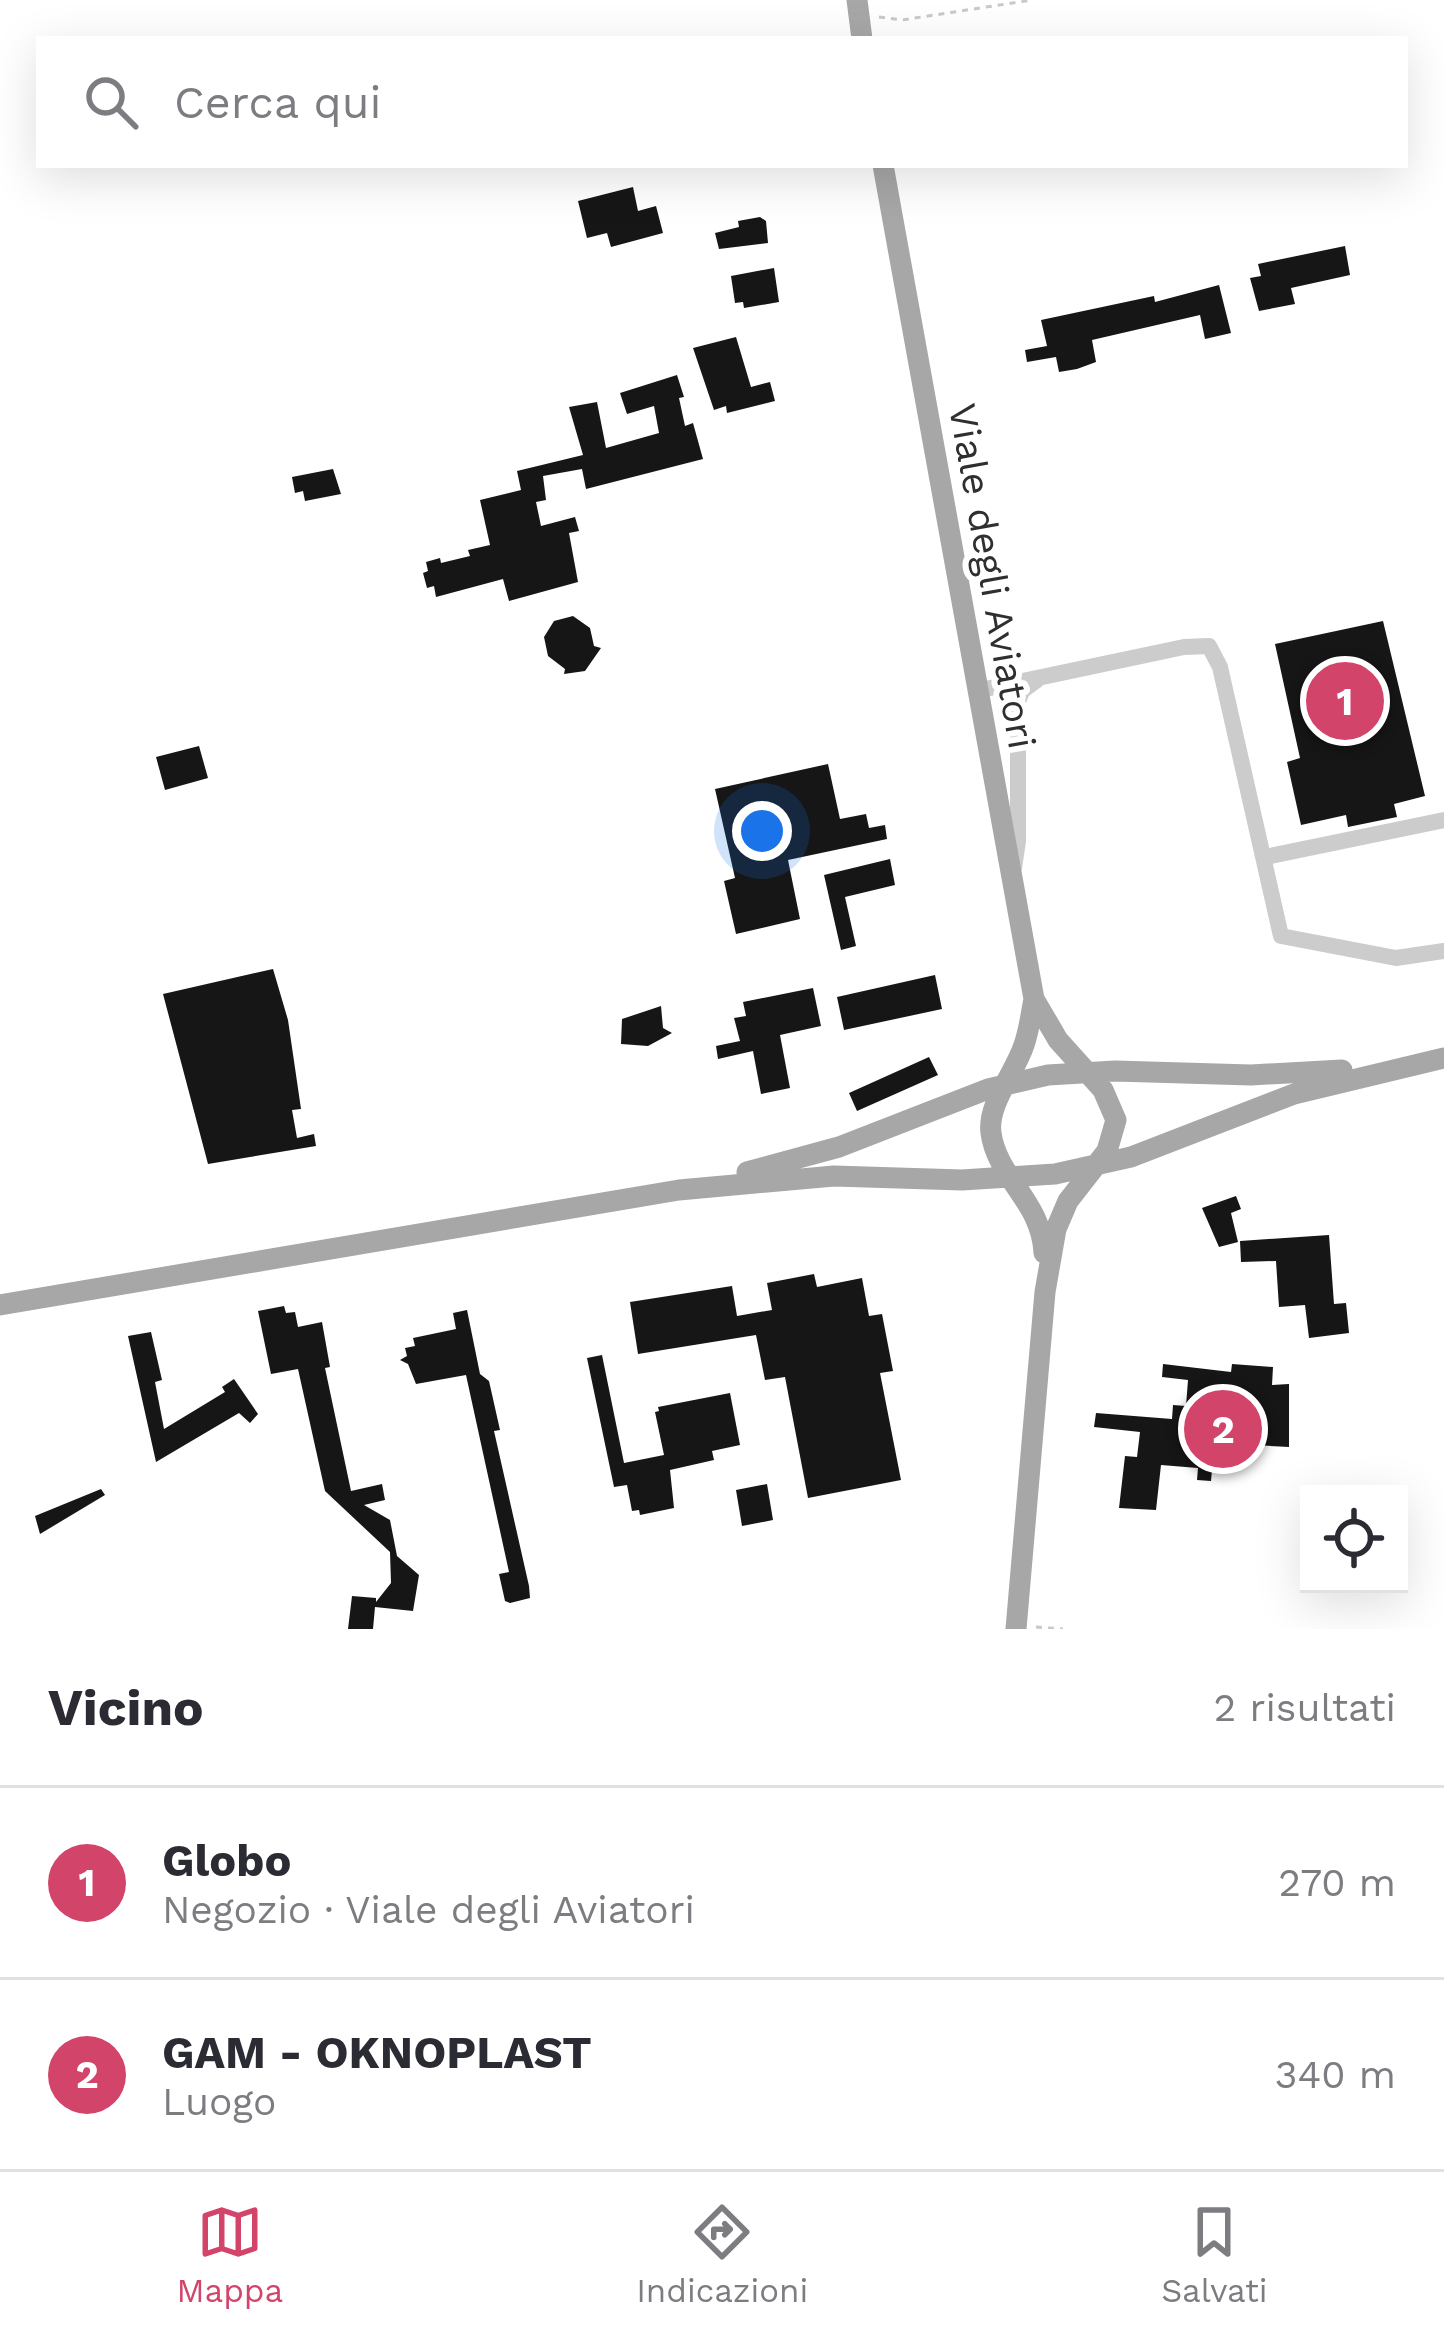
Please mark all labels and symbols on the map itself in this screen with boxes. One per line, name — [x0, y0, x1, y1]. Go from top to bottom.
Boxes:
street label: Viale degli Aviatori — [940, 400, 1045, 752]
pin: 1 — [1306, 656, 1384, 746]
your location — [732, 801, 792, 861]
pin: 2 — [1184, 1384, 1262, 1474]

